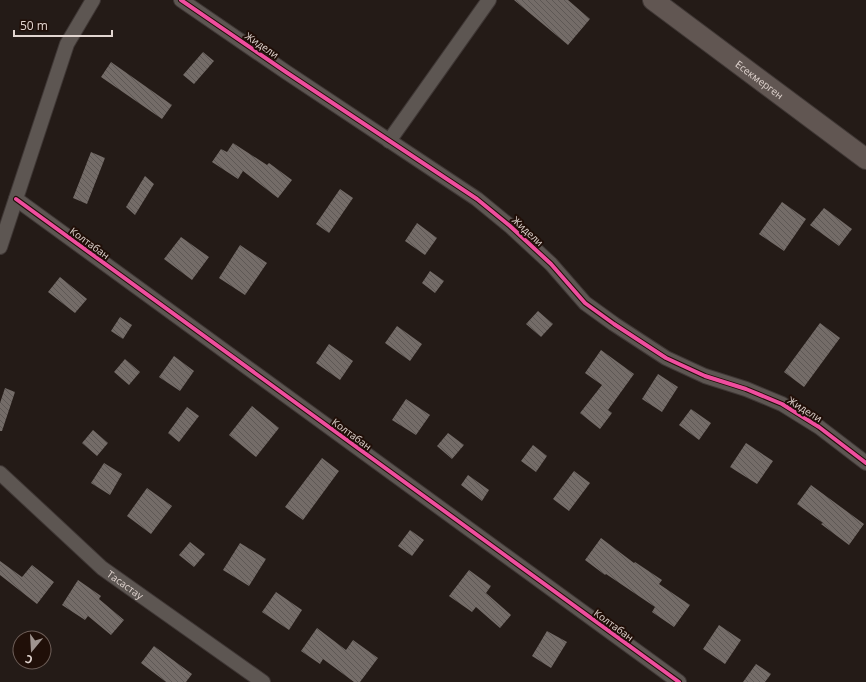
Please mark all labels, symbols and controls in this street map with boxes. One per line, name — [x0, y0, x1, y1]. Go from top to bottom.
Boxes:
scale bar — [14, 12, 112, 38]
text: 50 m — [20, 17, 48, 34]
street label: Жидели — [242, 29, 282, 61]
street label: Eсекмерген — [733, 57, 786, 102]
street label: Жидели — [509, 213, 547, 249]
street label: Колтабан — [67, 224, 113, 262]
street label: Жидели — [785, 393, 825, 425]
street label: Колтабан — [329, 415, 375, 453]
street label: Тасастау — [104, 567, 147, 603]
street label: Колтабан — [591, 606, 637, 644]
north arrow — [12, 630, 52, 670]
text: С — [23, 652, 34, 668]

